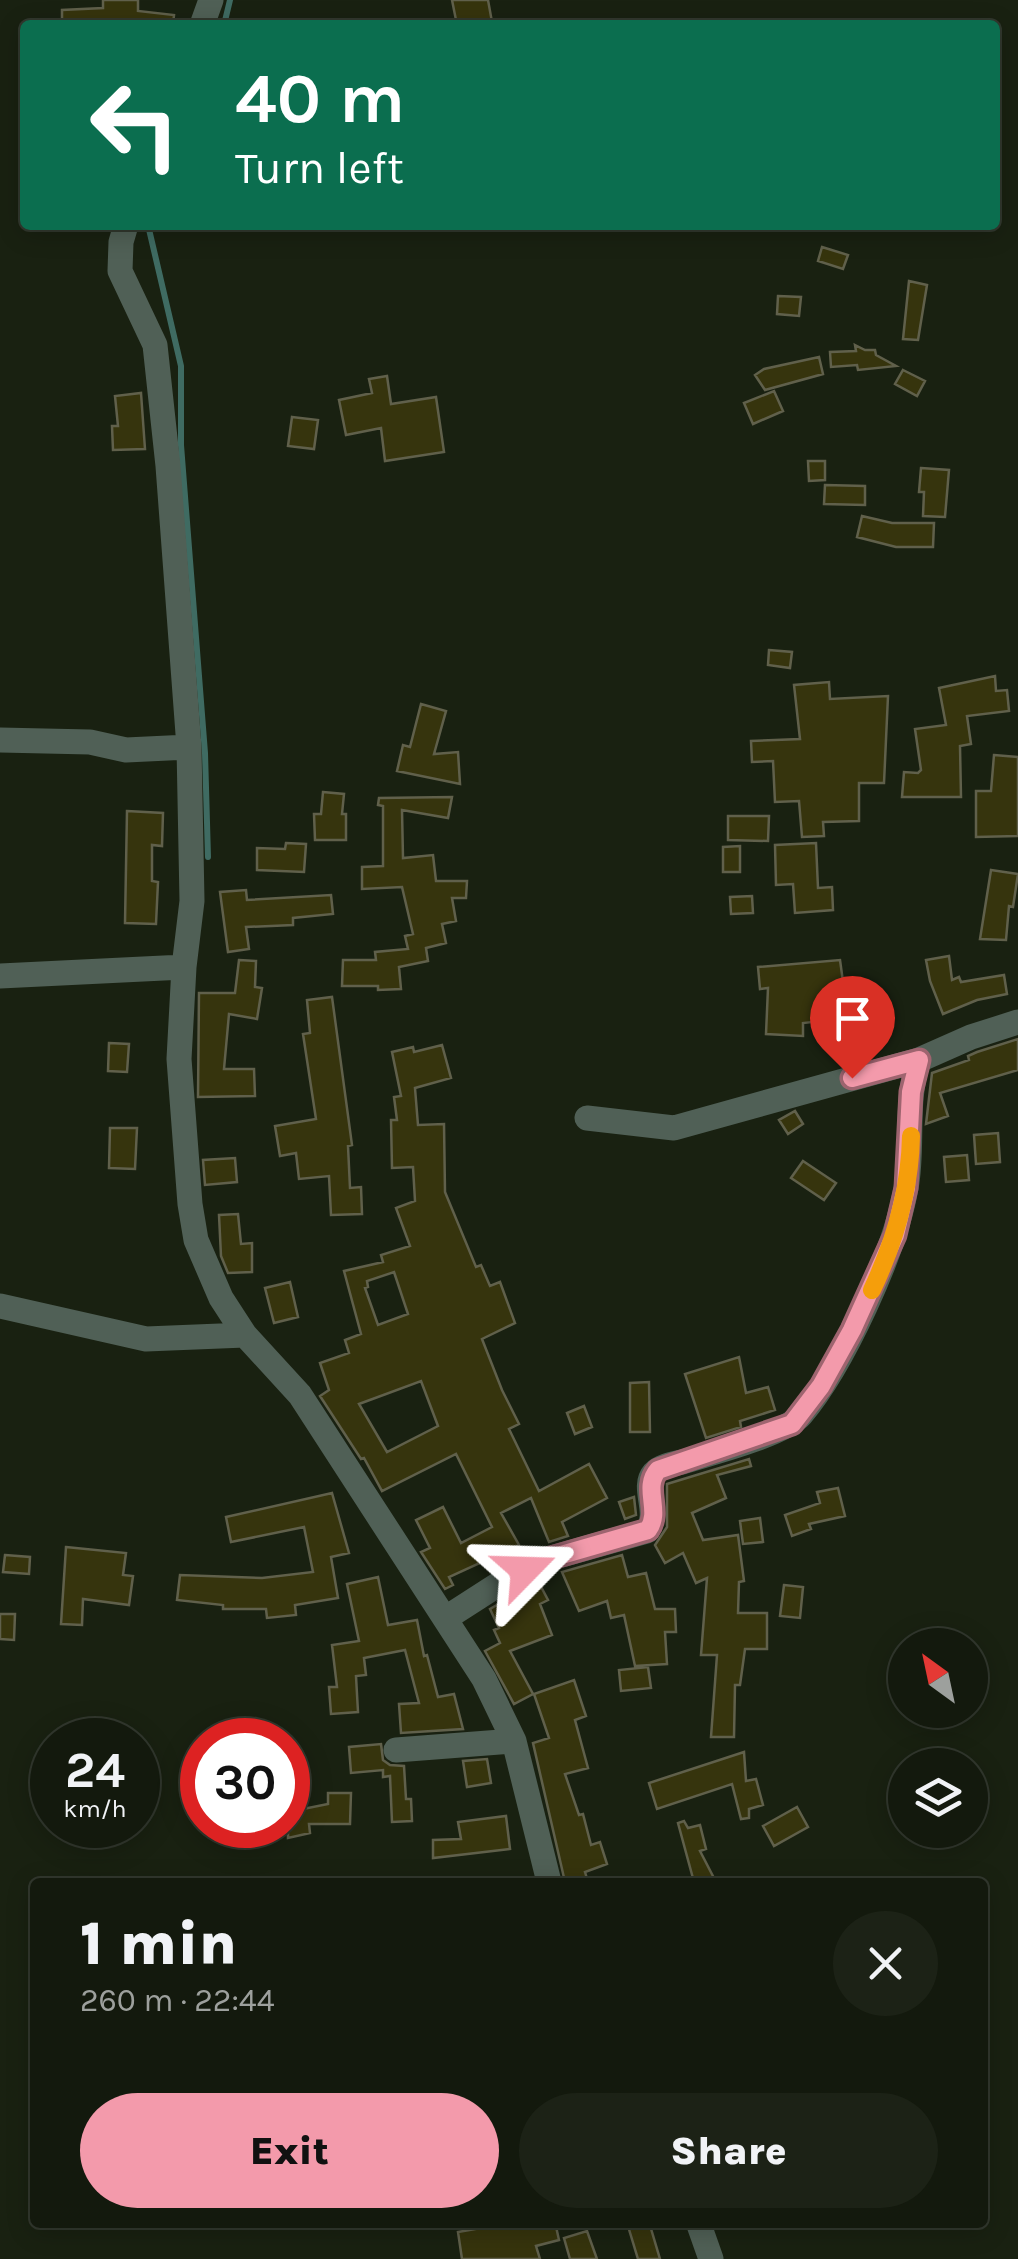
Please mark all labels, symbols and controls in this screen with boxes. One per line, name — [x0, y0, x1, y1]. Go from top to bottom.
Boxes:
text: 40 m — [235, 58, 405, 140]
icon: left — [70, 60, 200, 190]
text: Turn left — [235, 142, 404, 194]
pin — [810, 976, 895, 1079]
icon: arrive — [825, 991, 880, 1046]
position arrow — [473, 1518, 577, 1622]
north arrow — [888, 1628, 988, 1728]
map controls — [888, 1628, 988, 1848]
speed limit sign: 30 — [180, 1718, 310, 1848]
text: 24 — [65, 1741, 125, 1800]
button: layers — [888, 1748, 988, 1848]
text: km/h — [63, 1794, 127, 1823]
text: 1 min — [80, 1909, 237, 1979]
button: close — [833, 1911, 938, 2016]
text: 260 m · 22:44 — [80, 1982, 275, 2019]
button: Exit — [80, 2093, 499, 2208]
button: Share — [519, 2093, 938, 2208]

